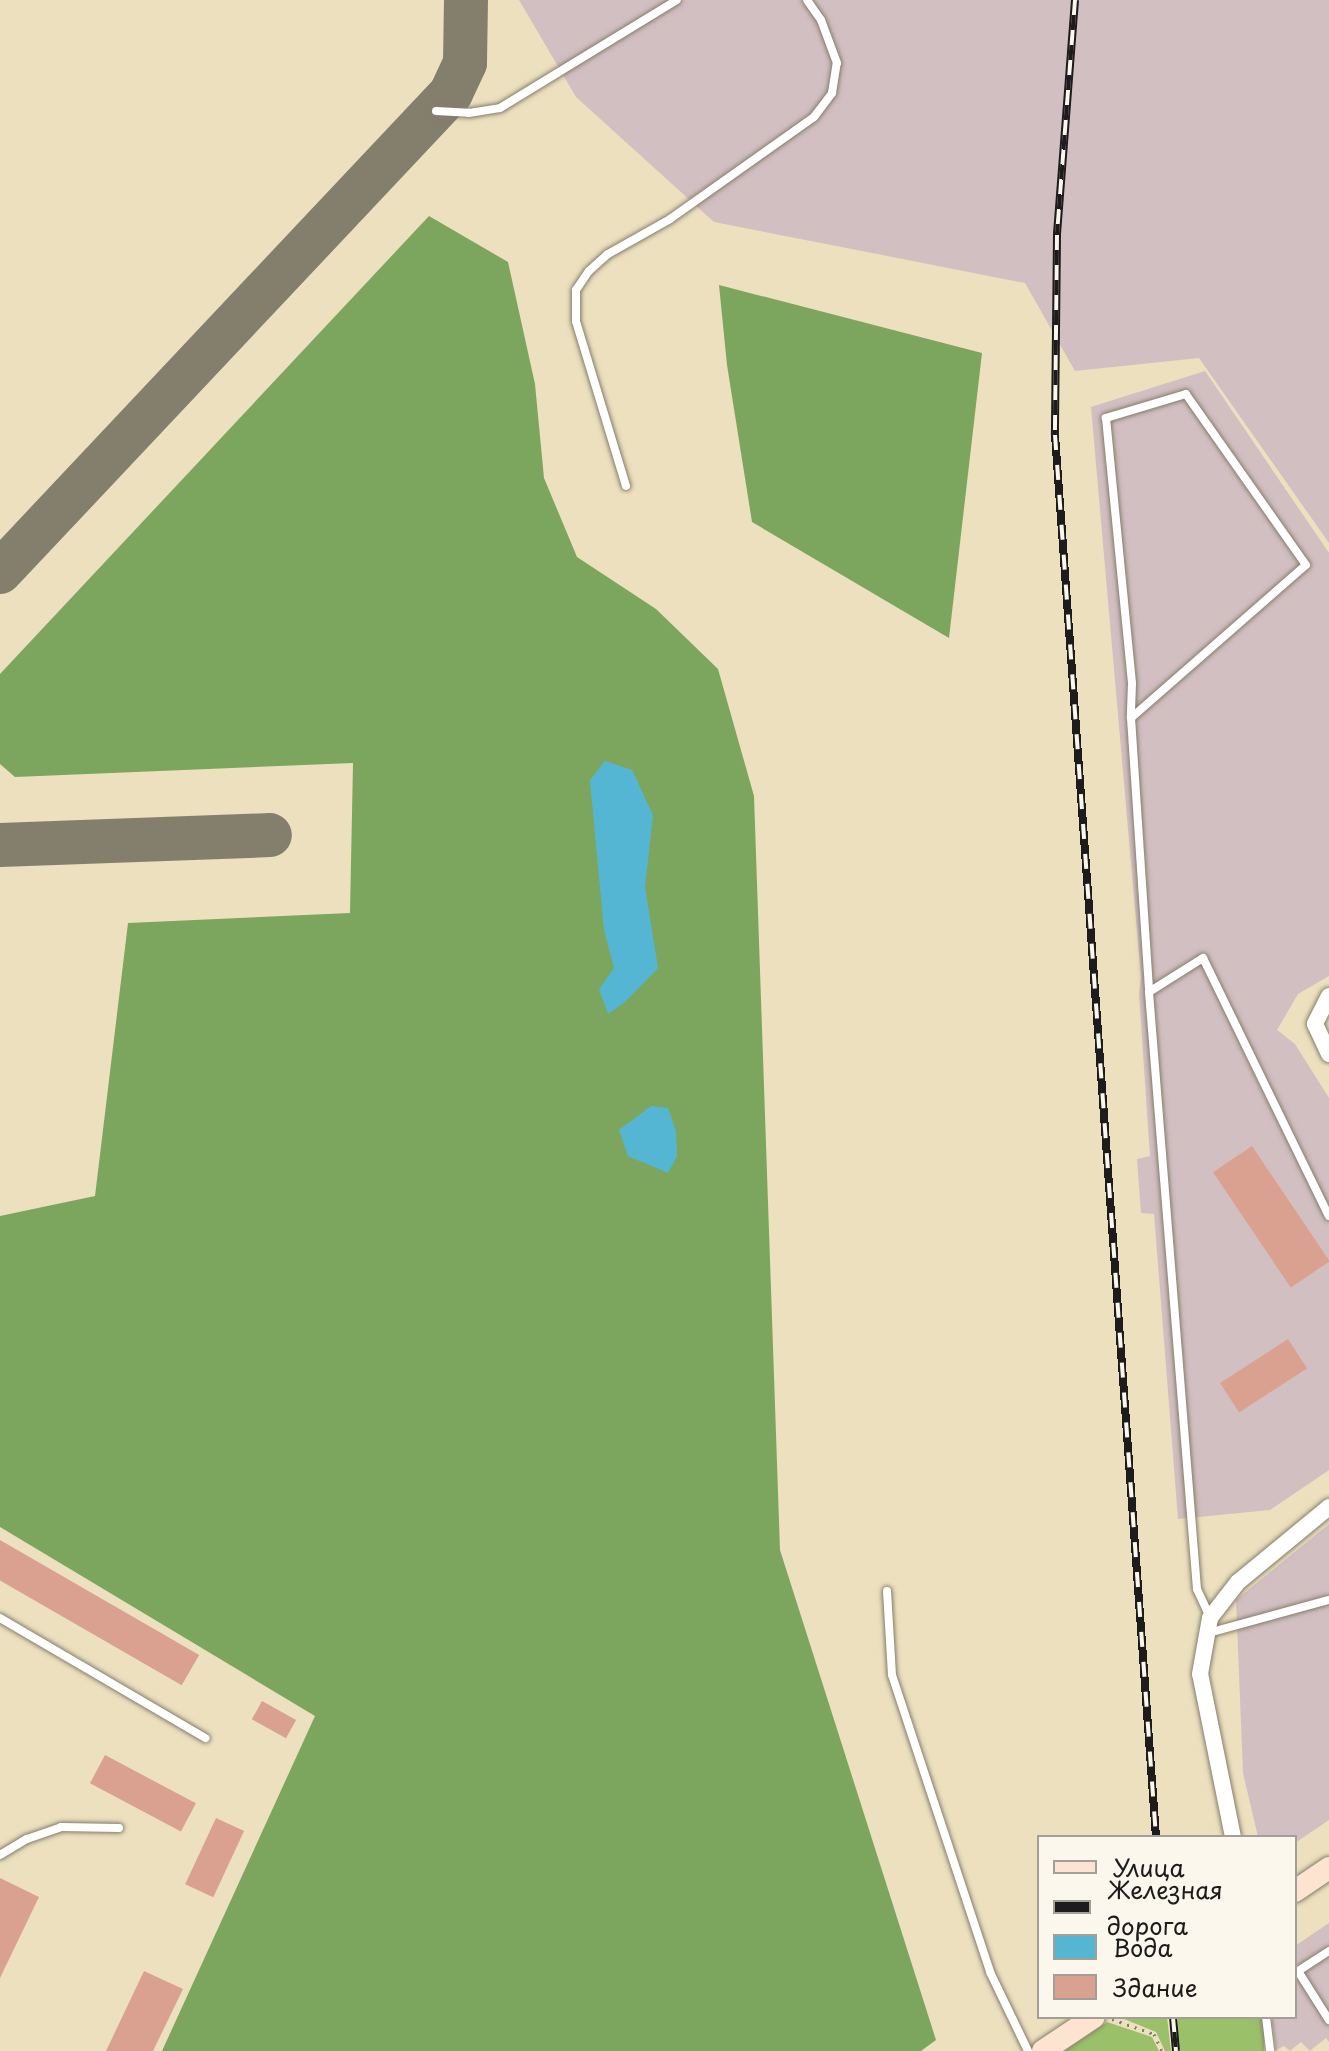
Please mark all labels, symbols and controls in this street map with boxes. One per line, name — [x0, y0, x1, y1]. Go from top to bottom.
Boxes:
legend — [1037, 1835, 1297, 2019]
text: Улица — [1113, 1849, 1185, 1885]
text: Железная дорога — [1107, 1871, 1223, 1943]
text: Вода — [1113, 1929, 1172, 1965]
text: Здание — [1113, 1969, 1198, 2005]

